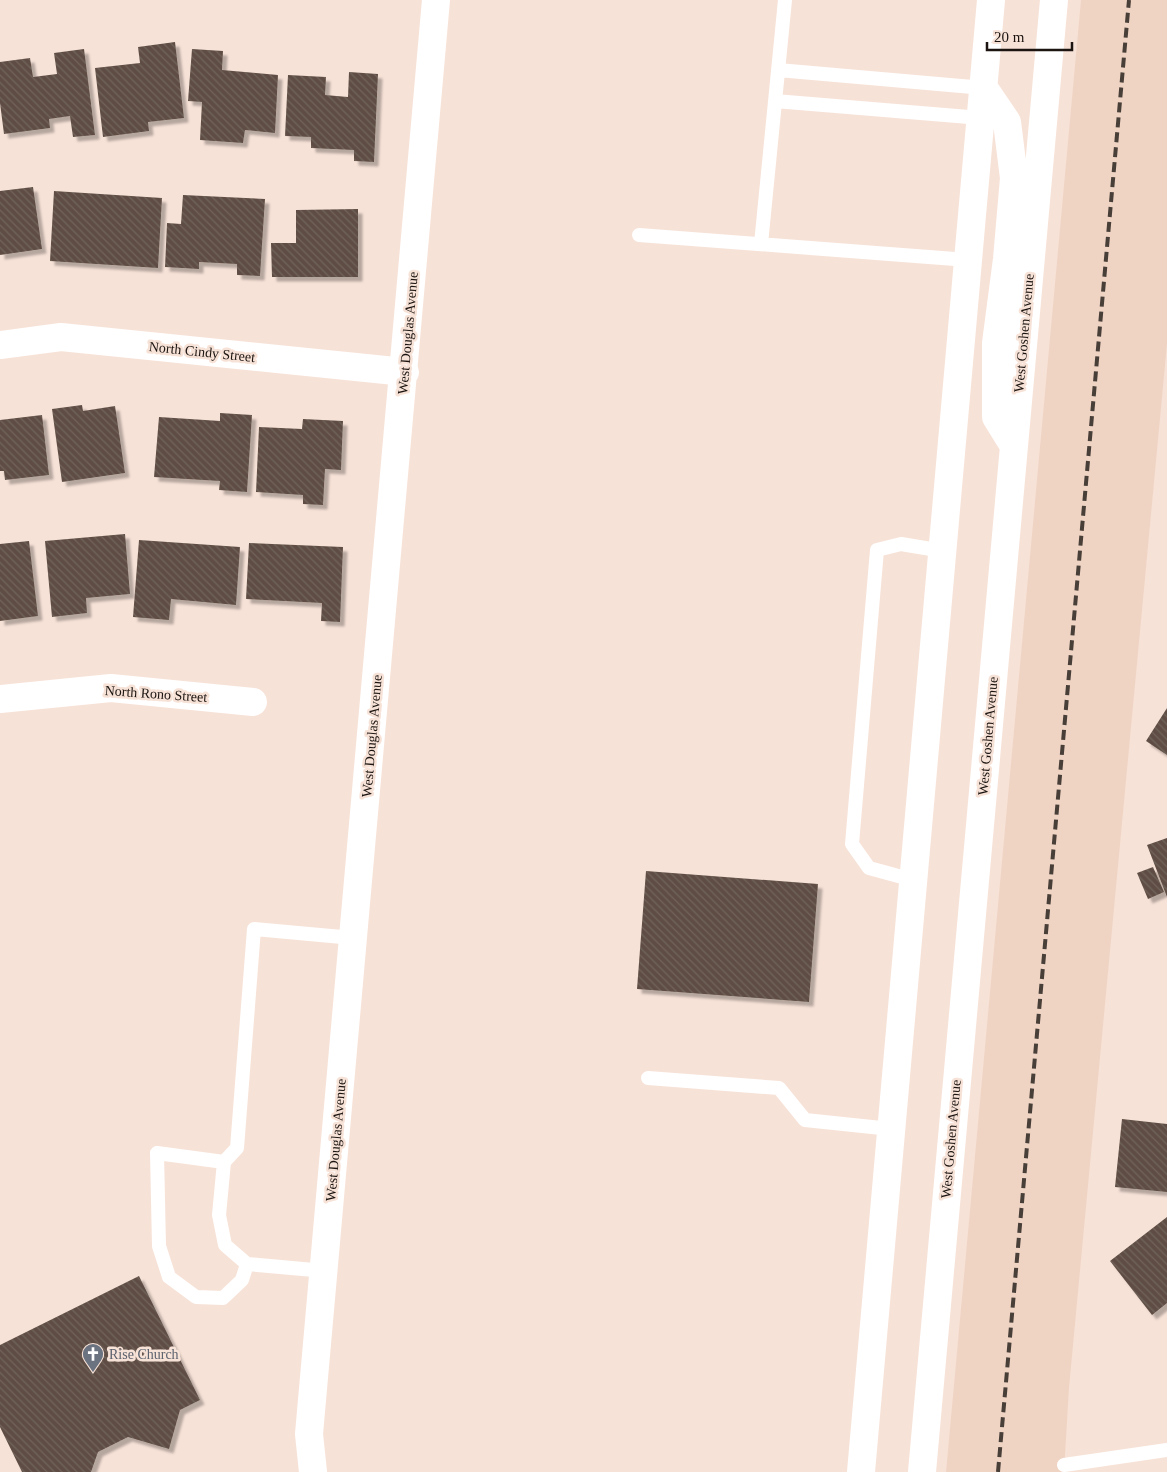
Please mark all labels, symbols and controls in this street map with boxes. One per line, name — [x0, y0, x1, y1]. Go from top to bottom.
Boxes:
scale bar — [987, 20, 1072, 52]
text: 20 m — [994, 29, 1025, 45]
street label: West Douglas Avenue — [395, 271, 421, 395]
street label: West Goshen Avenue — [1011, 273, 1037, 393]
street label: North Cindy Street — [148, 339, 256, 365]
street label: West Douglas Avenue — [359, 674, 385, 798]
street label: West Goshen Avenue — [975, 676, 1001, 796]
street label: North Rono Street — [104, 683, 208, 705]
street label: West Douglas Avenue — [323, 1078, 349, 1202]
street label: West Goshen Avenue — [938, 1079, 964, 1199]
church icon: Rise Church — [81, 1342, 105, 1373]
place label: Rise Church — [109, 1347, 179, 1362]

